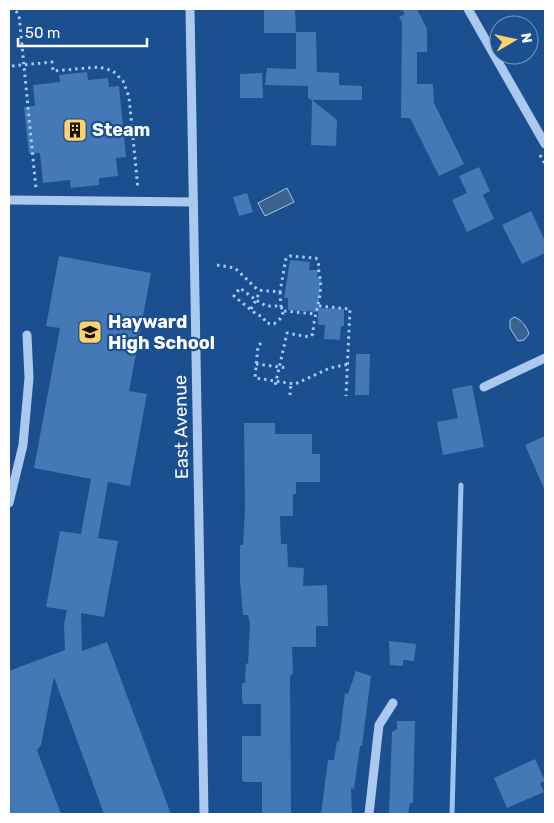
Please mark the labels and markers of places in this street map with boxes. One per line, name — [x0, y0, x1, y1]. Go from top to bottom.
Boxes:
building icon: Steam — [62, 117, 88, 143]
place label: Steam — [92, 119, 150, 141]
place label: Hayward High School — [108, 311, 215, 354]
school or university icon: Hayward High School — [77, 319, 103, 345]

